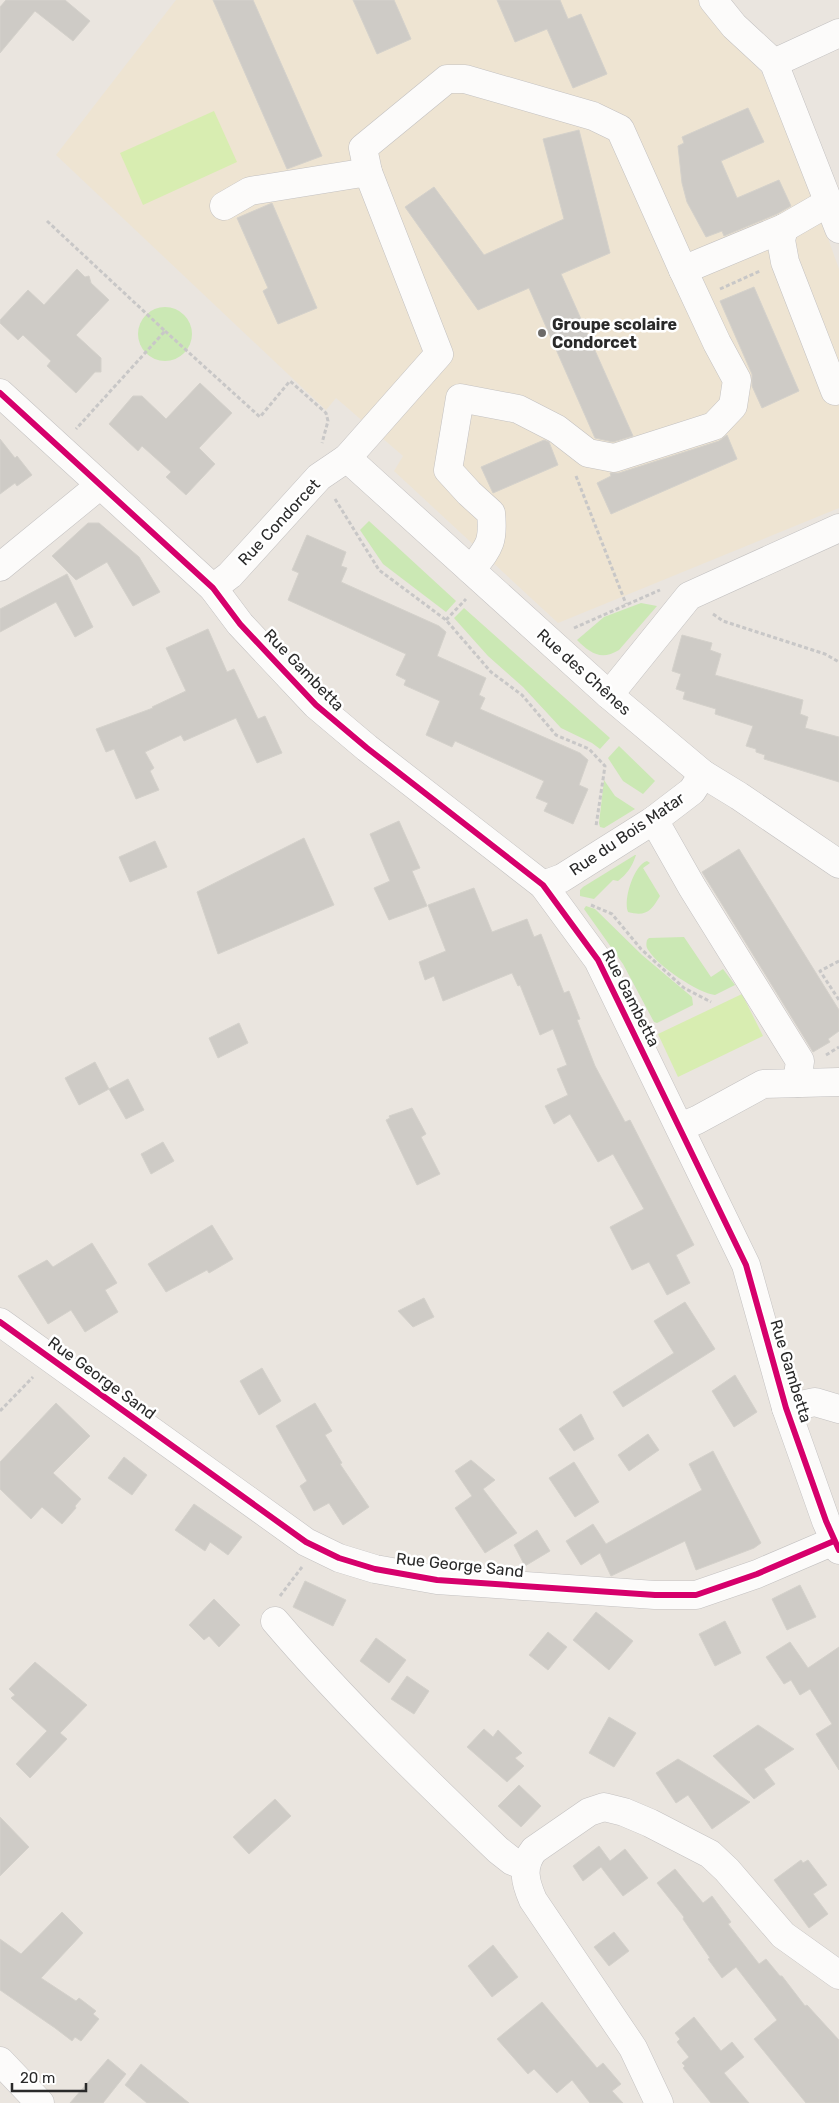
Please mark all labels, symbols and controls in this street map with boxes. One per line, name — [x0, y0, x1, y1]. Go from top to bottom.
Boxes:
place label: Groupe scolaire Condorcet — [552, 315, 677, 352]
marker: Groupe scolaire Condorcet — [536, 327, 548, 339]
street label: Rue Condorcet — [234, 475, 324, 569]
street label: Rue Gambetta — [260, 625, 348, 715]
street label: Rue des Chênes — [533, 625, 635, 719]
street label: Rue du Bois Matar — [566, 789, 688, 879]
street label: Rue Gambetta — [598, 946, 664, 1050]
street label: Rue Gambetta — [766, 1317, 816, 1425]
street label: Rue George Sand — [44, 1333, 160, 1423]
street label: Rue George Sand — [395, 1549, 525, 1581]
scale bar — [12, 2060, 86, 2092]
text: 20 m — [20, 2069, 55, 2087]

